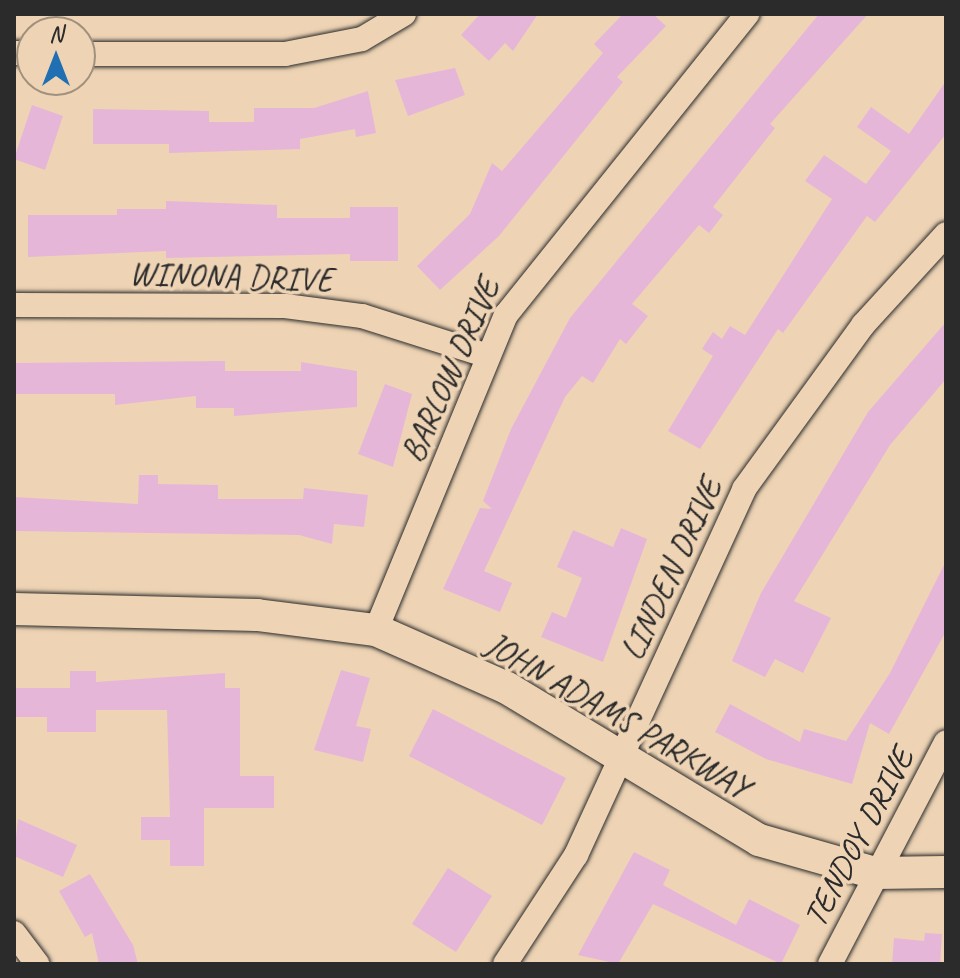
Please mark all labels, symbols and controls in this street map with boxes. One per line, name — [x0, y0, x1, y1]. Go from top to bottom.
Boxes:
north arrow — [16, 16, 96, 96]
text: N — [49, 20, 63, 48]
street label: WINONA DRIVE — [129, 252, 333, 300]
street label: BARLOW DRIVE — [391, 271, 509, 469]
street label: LINDEN DRIVE — [611, 471, 731, 667]
street label: JOHN ADAMS PARKWAY — [479, 623, 757, 807]
street label: TENDOY DRIVE — [794, 740, 922, 934]

